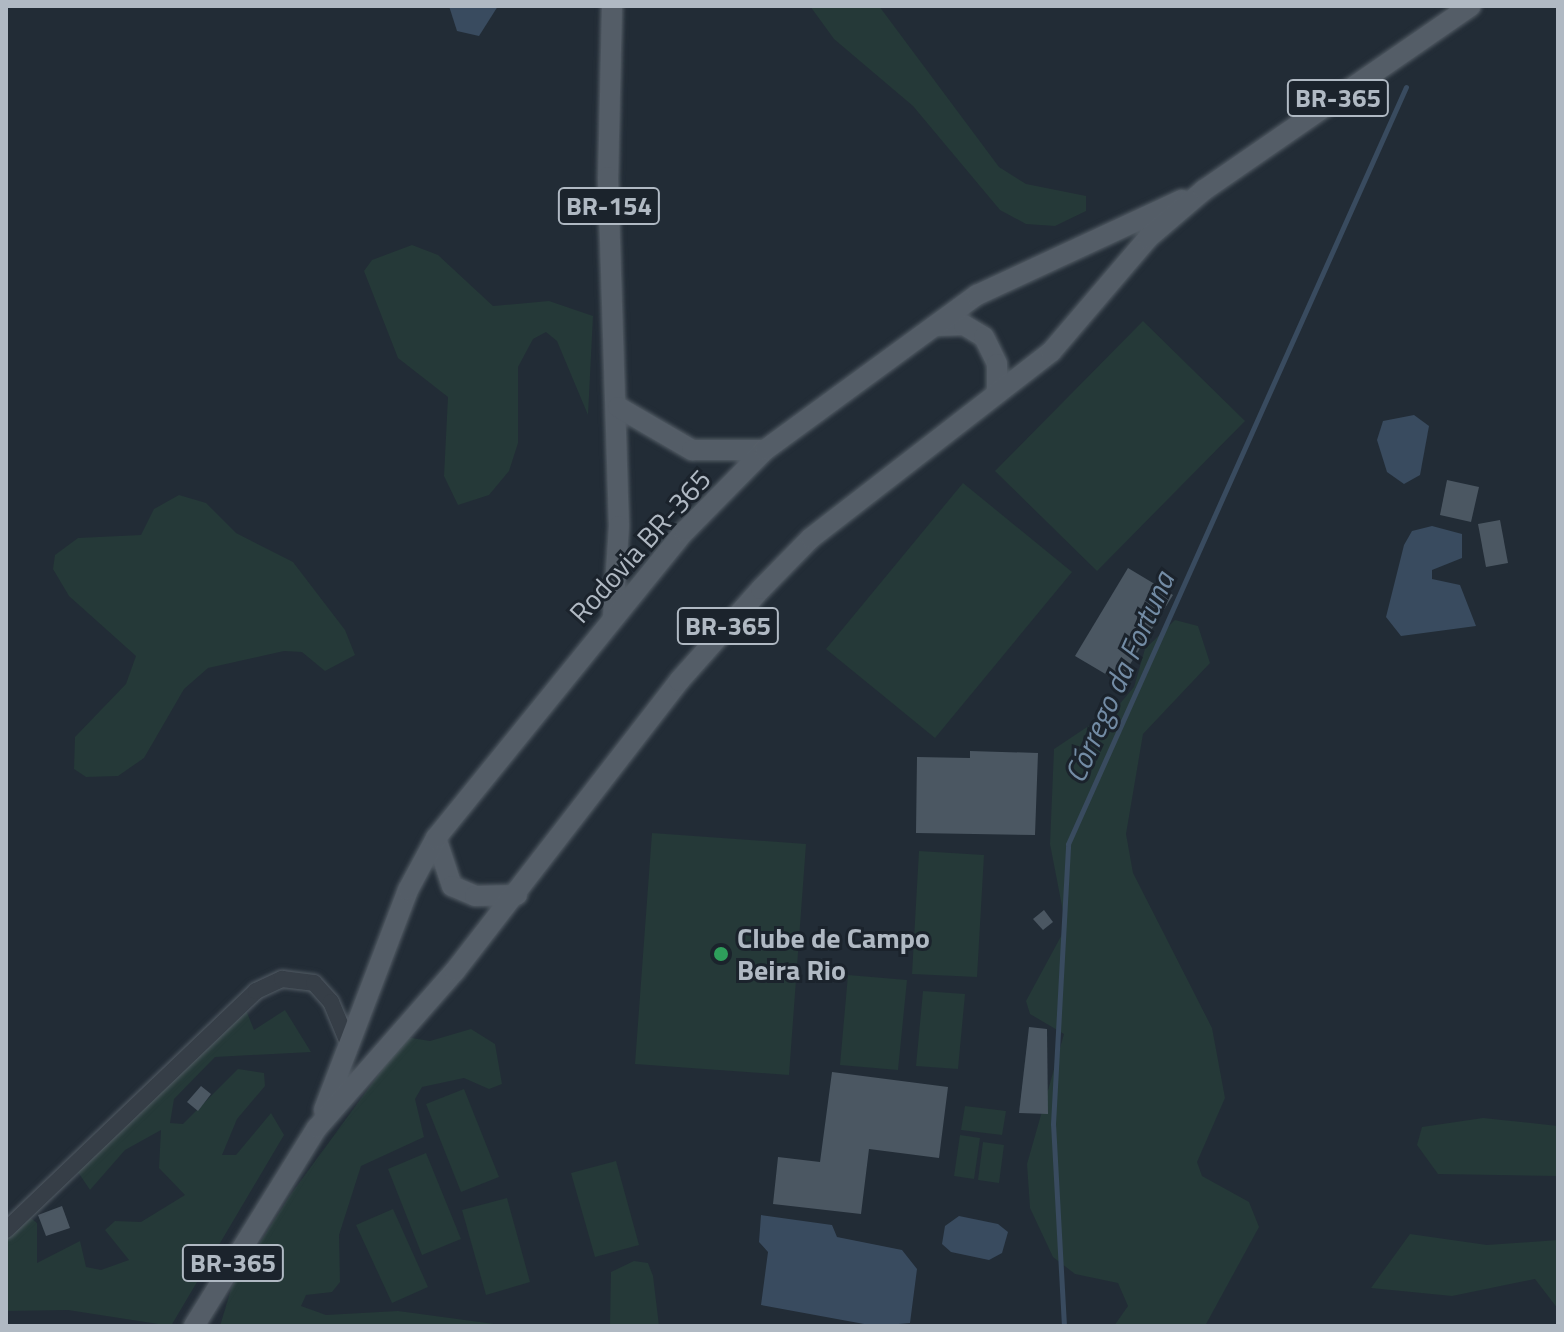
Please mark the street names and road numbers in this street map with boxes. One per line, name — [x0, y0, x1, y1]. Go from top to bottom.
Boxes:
road number: BR-365 — [1286, 76, 1390, 120]
road number: BR-154 — [557, 184, 661, 228]
street label: Rodovia BR-365 — [562, 463, 718, 629]
road number: BR-365 — [676, 604, 780, 648]
road number: BR-365 — [181, 1241, 285, 1285]

